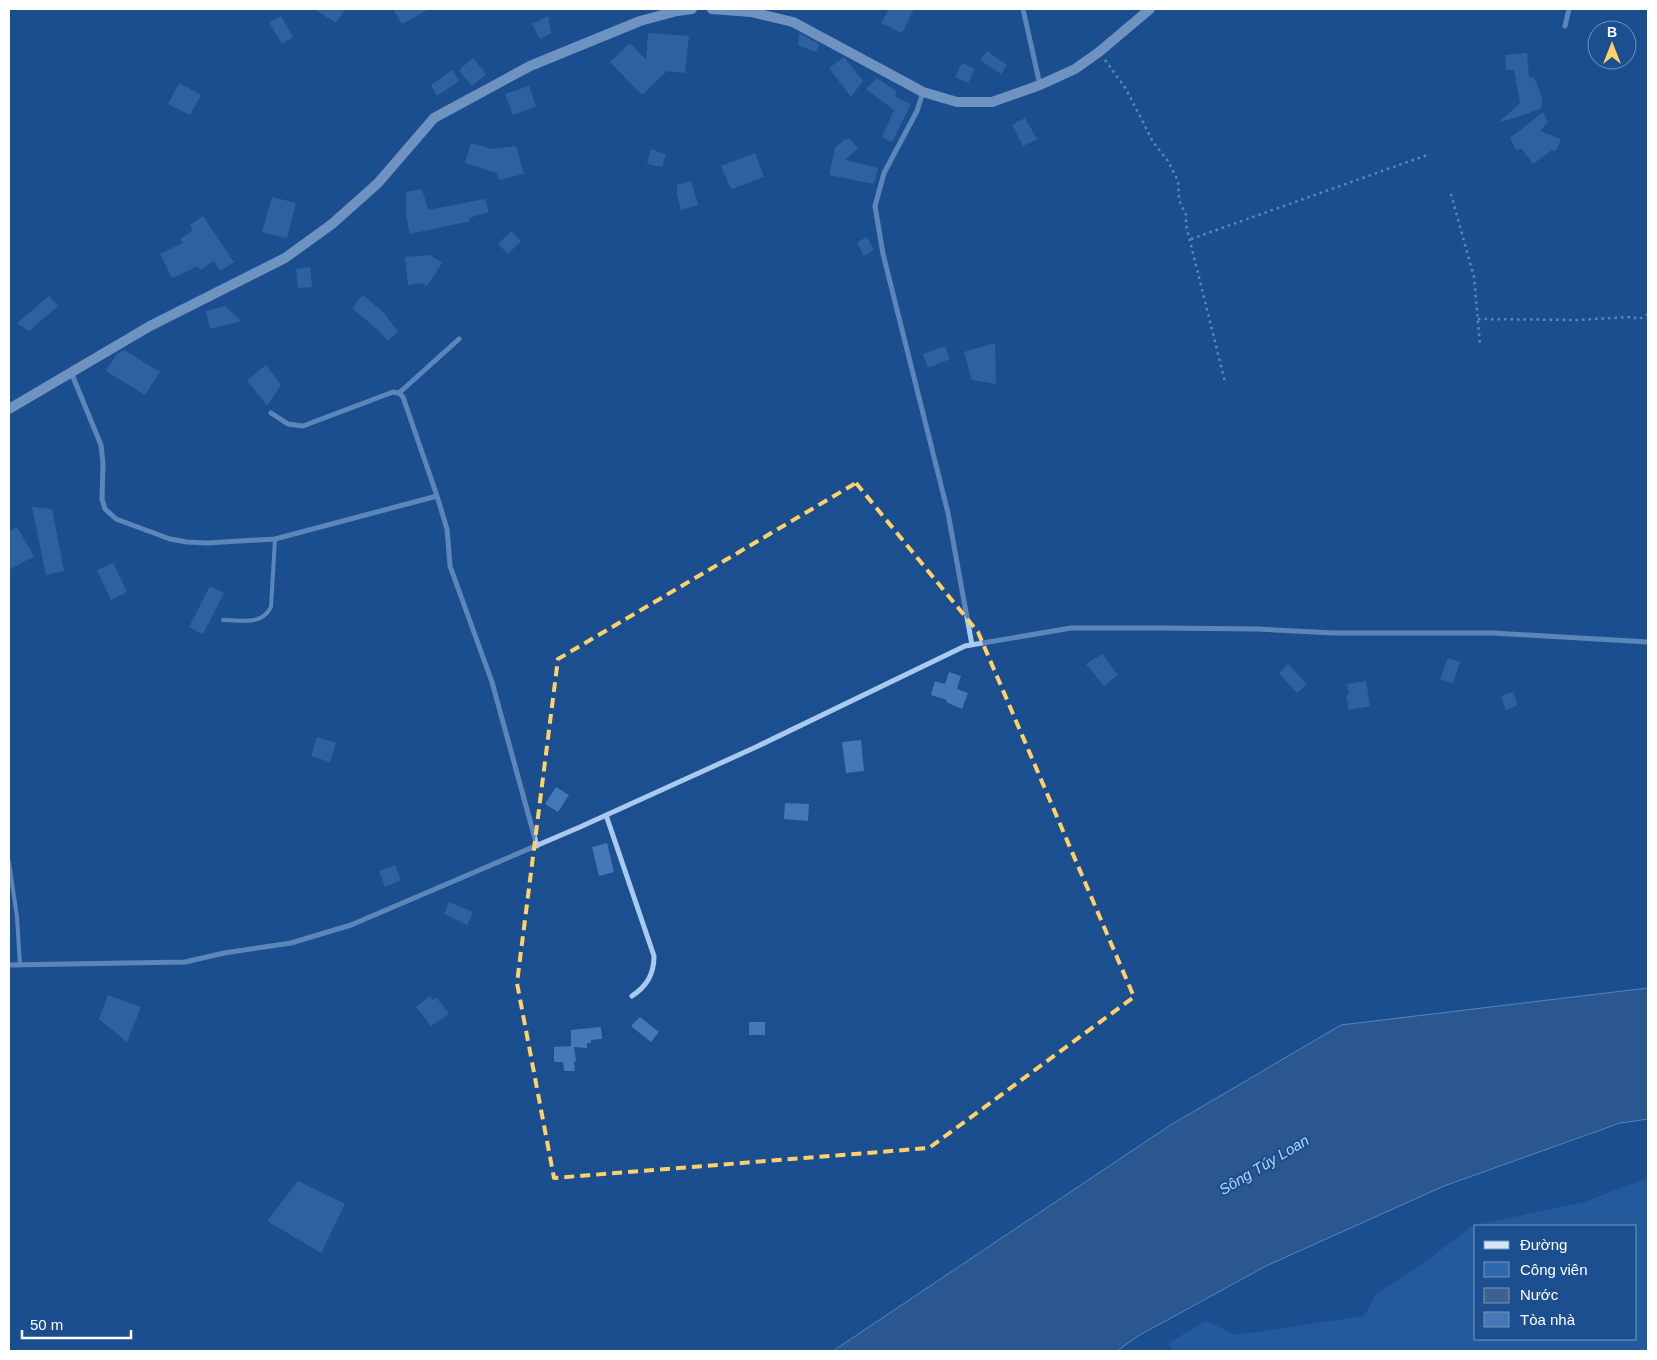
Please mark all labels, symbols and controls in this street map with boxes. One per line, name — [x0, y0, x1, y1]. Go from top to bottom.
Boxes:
north arrow — [1587, 20, 1637, 70]
text: B — [1607, 24, 1617, 40]
water label: Sông Túy Loan — [1216, 1131, 1312, 1198]
legend — [1474, 1225, 1637, 1340]
text: Đường — [1520, 1236, 1567, 1253]
text: Công viên — [1520, 1261, 1588, 1278]
text: Nước — [1520, 1286, 1559, 1303]
scale bar — [22, 1308, 131, 1340]
text: Tòa nhà — [1520, 1311, 1576, 1328]
text: 50 m — [30, 1316, 63, 1333]

